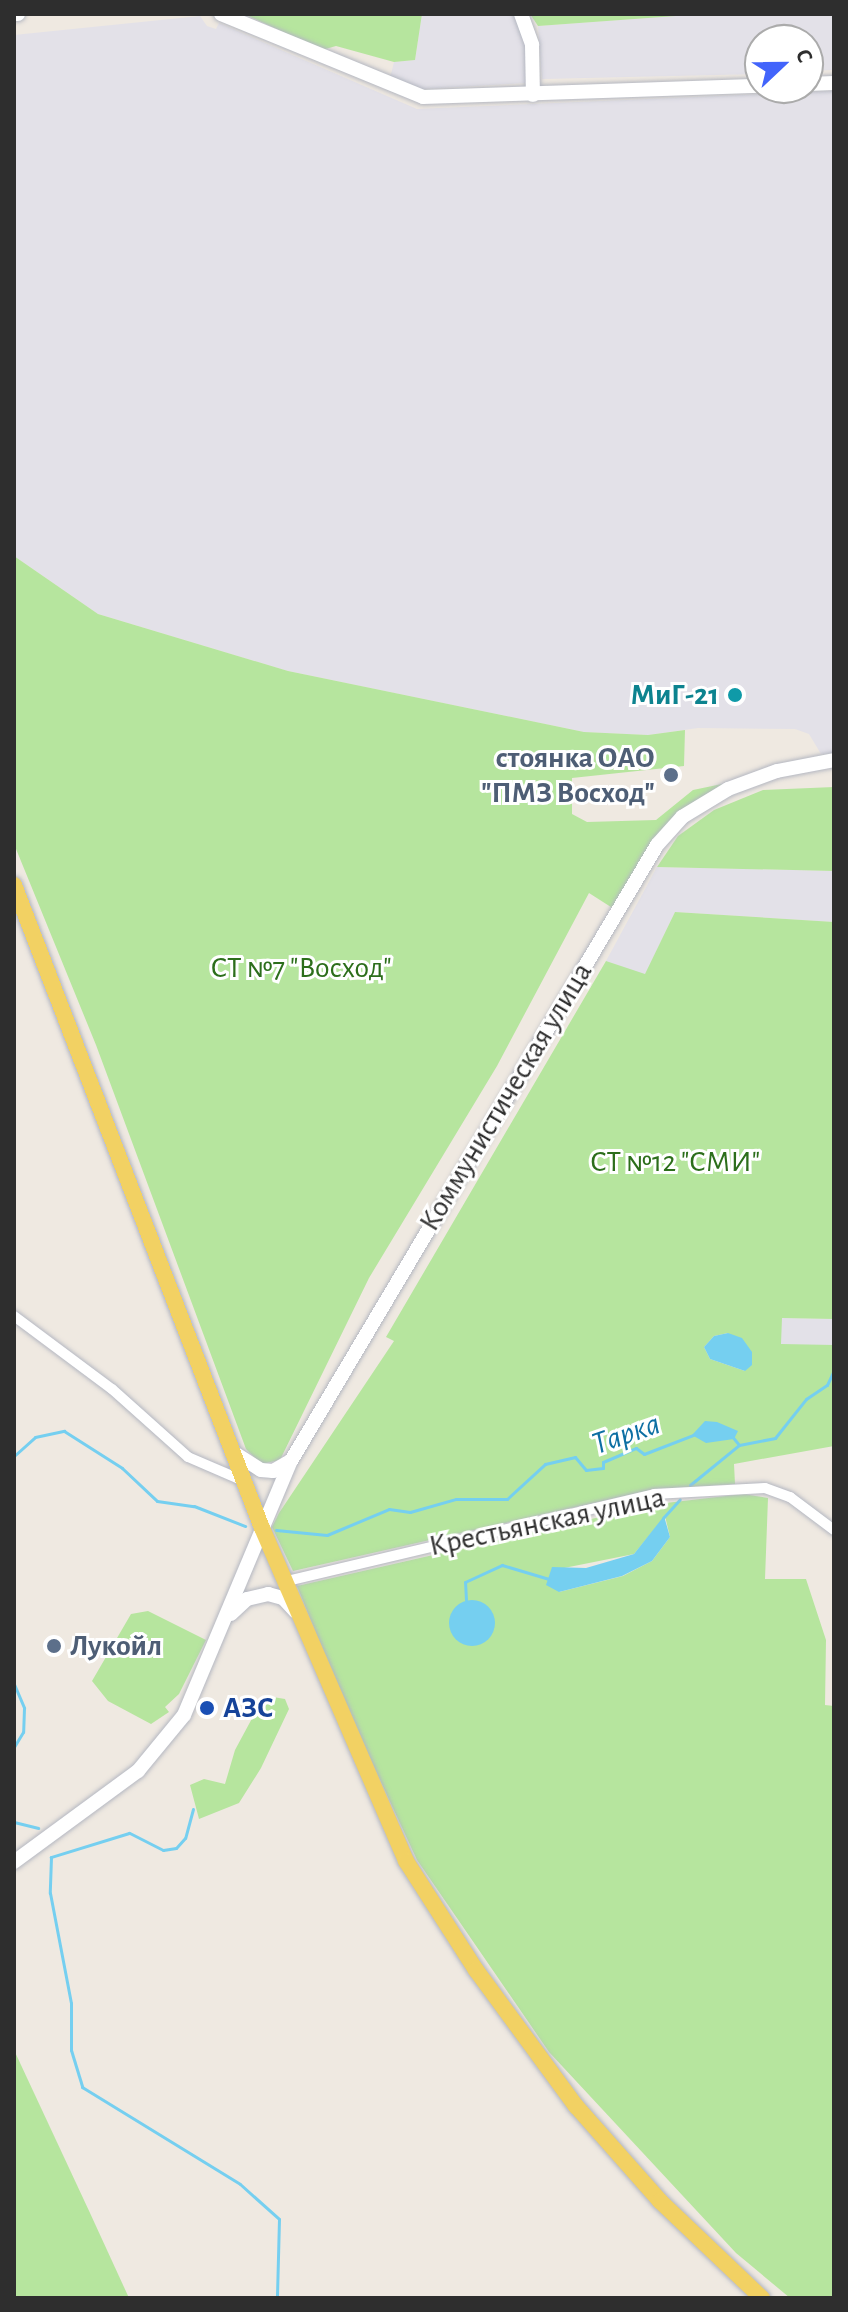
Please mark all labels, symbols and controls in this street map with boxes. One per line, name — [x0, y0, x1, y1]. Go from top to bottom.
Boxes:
north arrow — [744, 24, 824, 104]
text: С — [792, 46, 817, 66]
place label: МиГ-21 — [630, 677, 719, 713]
marker: МиГ-21 — [726, 686, 744, 704]
place label: стоянка ОАО "ПМЗ Восход" — [481, 740, 655, 810]
marker: стоянка ОАО "ПМЗ Восход" — [662, 766, 680, 784]
park label: СТ №7 "Восход" — [210, 950, 392, 986]
street label: Коммунистическая улица — [412, 956, 600, 1238]
park label: СТ №12 "СМИ" — [590, 1144, 760, 1180]
water label: Тарка — [587, 1405, 665, 1463]
street label: Крестьянская улица — [426, 1479, 668, 1565]
place label: Лукойл — [70, 1628, 162, 1664]
marker: Лукойл — [45, 1637, 63, 1655]
place label: АЗС — [223, 1690, 274, 1726]
marker: АЗС — [198, 1699, 216, 1717]

